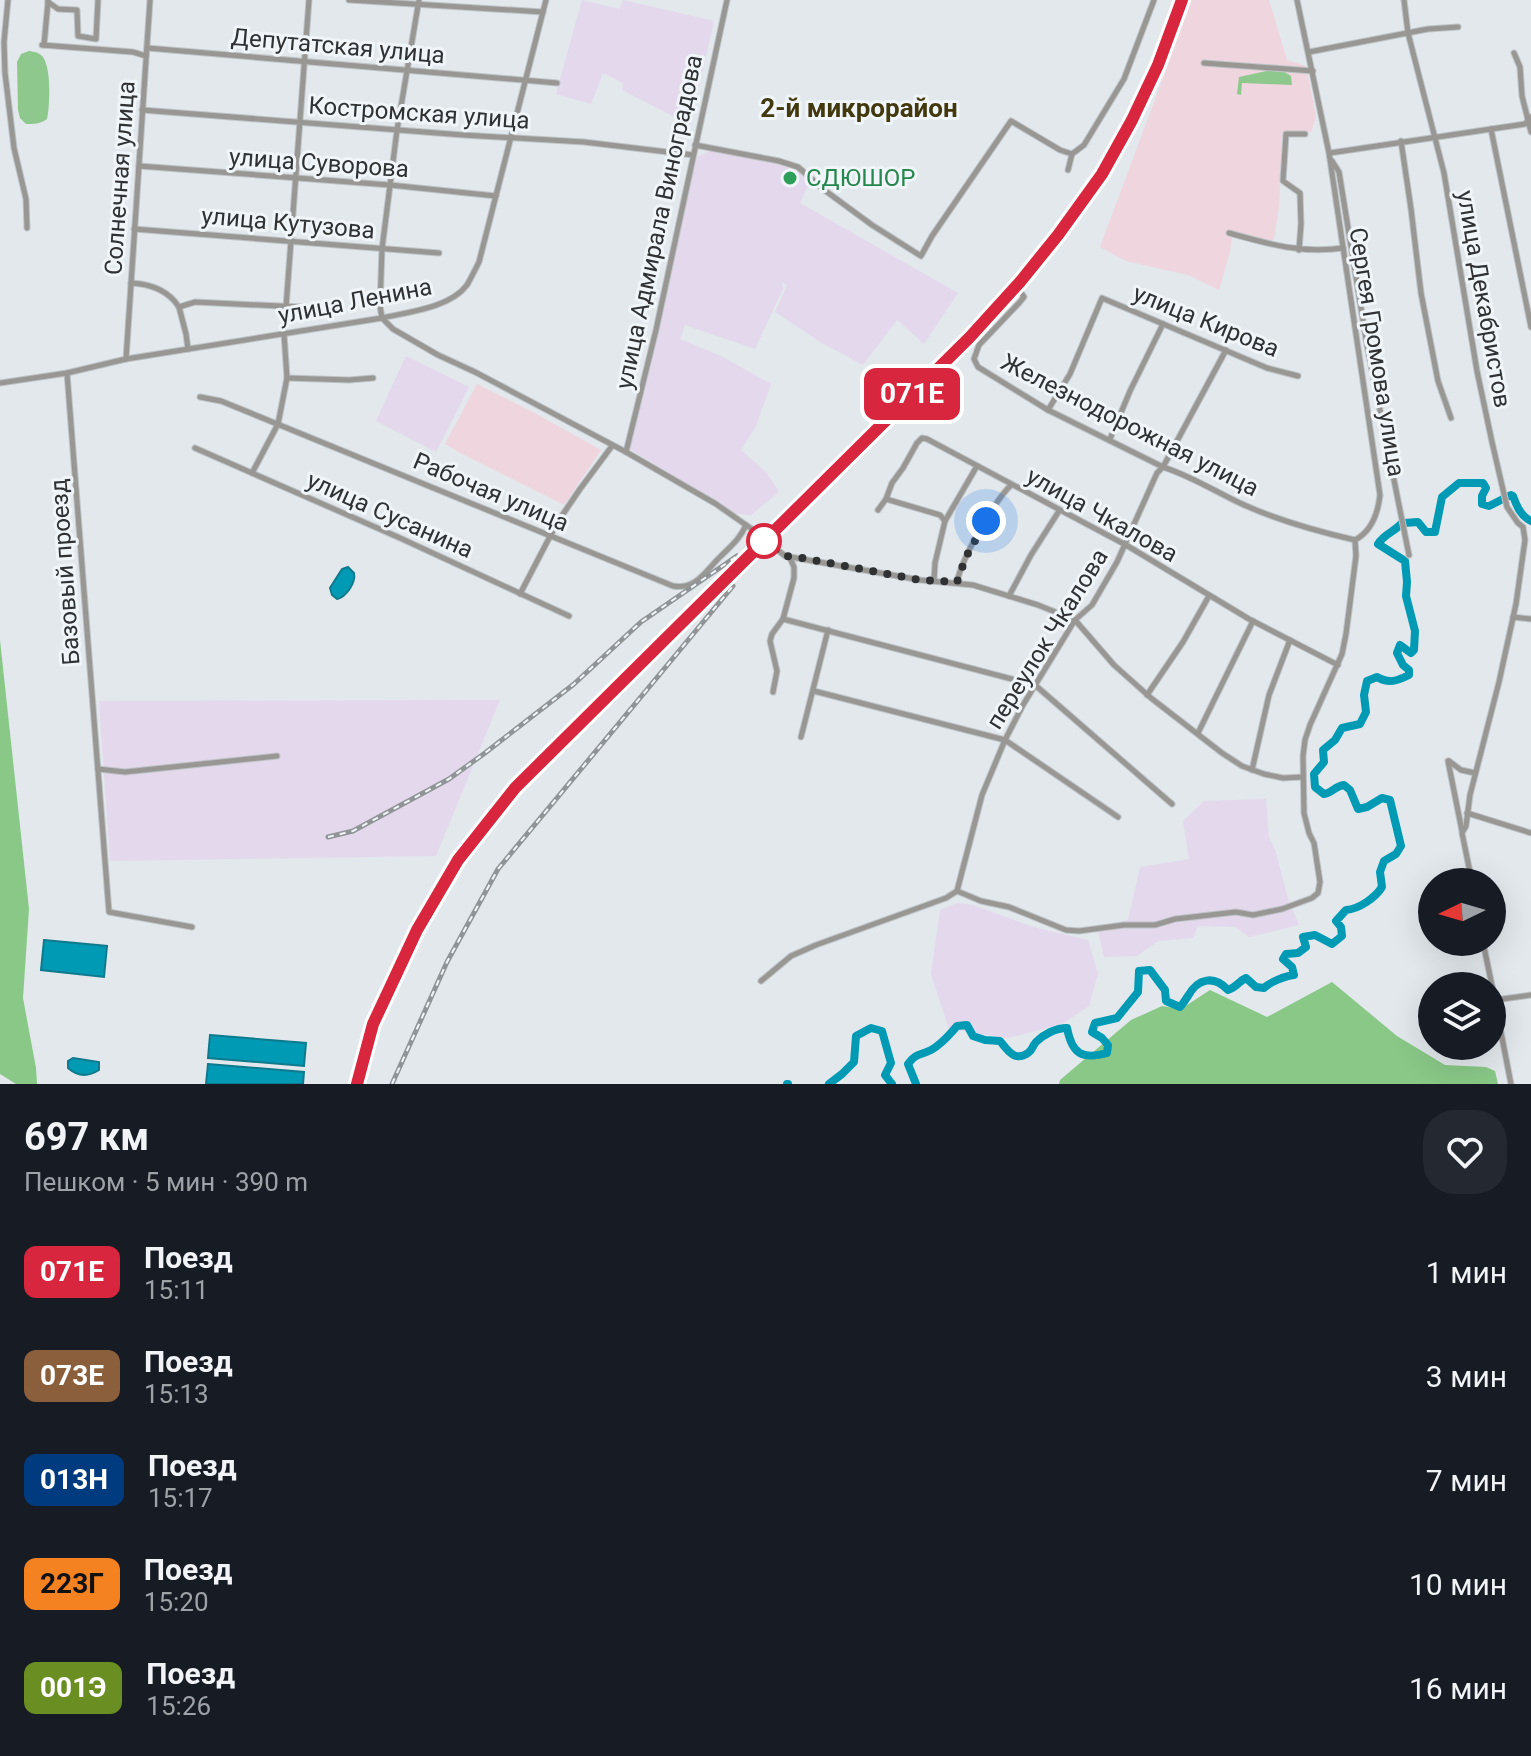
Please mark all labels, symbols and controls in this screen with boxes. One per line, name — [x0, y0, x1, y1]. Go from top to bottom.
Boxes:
street label: Депутатская улица — [230, 23, 446, 69]
street label: улица Адмирала Виноградова — [610, 52, 708, 392]
street label: Солнечная улица — [99, 80, 141, 276]
street label: Костромская улица — [308, 91, 530, 135]
district label: 2-й микрорайон — [760, 93, 958, 123]
street label: улица Суворова — [228, 143, 410, 183]
place label: СДЮШОР — [806, 164, 915, 192]
marker: СДЮШОР — [781, 169, 799, 187]
street label: улица Декабристов — [1451, 188, 1517, 410]
street label: улица Кутузова — [200, 201, 376, 245]
street label: Сергея Громова улица — [1343, 225, 1411, 479]
street label: улица Ленина — [276, 272, 434, 330]
street label: улица Кирова — [1129, 279, 1283, 363]
street label: Железнодорожная улица — [997, 348, 1263, 502]
line badge: 071Е — [856, 368, 968, 420]
text: 071Е — [880, 377, 944, 410]
street label: Рабочая улица — [409, 447, 573, 537]
street label: улица Чкалова — [1021, 462, 1183, 568]
street label: улица Сусанина — [303, 466, 477, 564]
street label: Базовый проезд — [45, 478, 85, 666]
your location — [966, 501, 1006, 541]
unlabelled marker — [747, 524, 781, 558]
street label: переулок Чкалова — [980, 544, 1114, 734]
north arrow — [1418, 868, 1506, 956]
map controls — [1418, 868, 1506, 1060]
button: layers — [1418, 972, 1506, 1060]
button: heart — [1423, 1110, 1507, 1194]
text: 697 км — [24, 1115, 149, 1159]
text: Пешком · 5 мин · 390 m — [24, 1167, 308, 1197]
text: Поезд — [144, 1240, 233, 1275]
text: 071Е — [40, 1255, 104, 1288]
text: 1 мин — [1426, 1255, 1507, 1290]
text: 15:11 — [144, 1275, 209, 1305]
text: Поезд — [144, 1344, 233, 1379]
text: 073Е — [40, 1359, 104, 1392]
text: 3 мин — [1426, 1359, 1507, 1394]
text: 15:13 — [144, 1379, 209, 1409]
text: Поезд — [148, 1448, 237, 1483]
text: 013Н — [40, 1463, 108, 1496]
text: 7 мин — [1426, 1463, 1507, 1498]
text: 15:17 — [148, 1483, 213, 1513]
text: Поезд — [144, 1552, 233, 1587]
text: 223Г — [40, 1567, 104, 1600]
text: 10 мин — [1409, 1567, 1507, 1602]
text: 15:20 — [144, 1587, 209, 1617]
text: Поезд — [146, 1656, 235, 1691]
text: 001Э — [40, 1671, 106, 1704]
text: 16 мин — [1409, 1671, 1507, 1706]
text: 15:26 — [146, 1691, 211, 1721]

